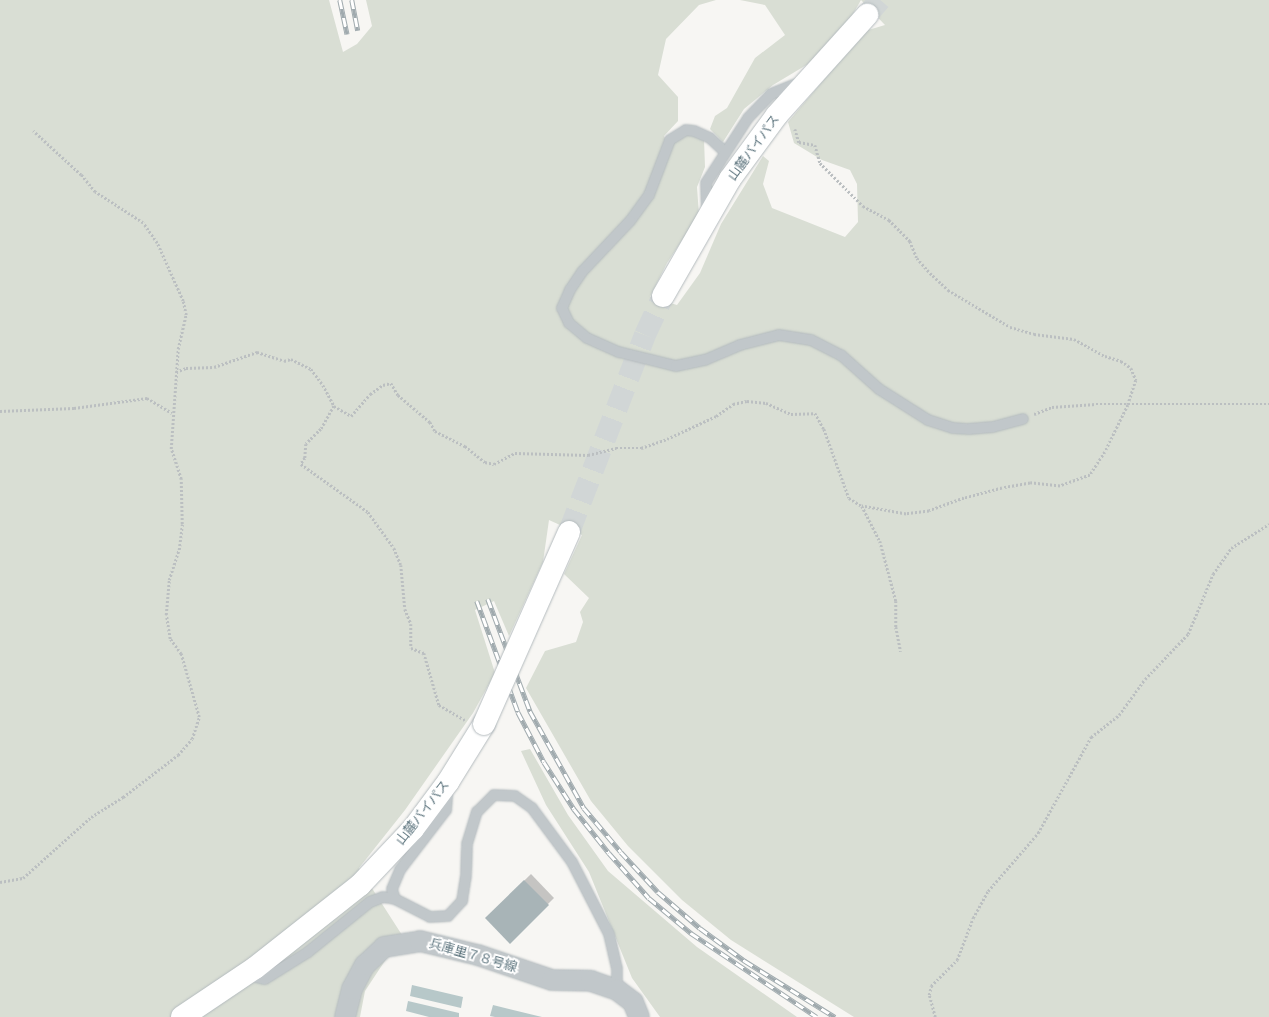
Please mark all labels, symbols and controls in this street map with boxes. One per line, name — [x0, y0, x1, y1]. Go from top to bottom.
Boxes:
street label: 山麓バイパス — [725, 112, 783, 184]
street label: 山麓バイパス — [393, 777, 453, 849]
street label: 兵庫里７８号線 — [427, 936, 519, 976]

